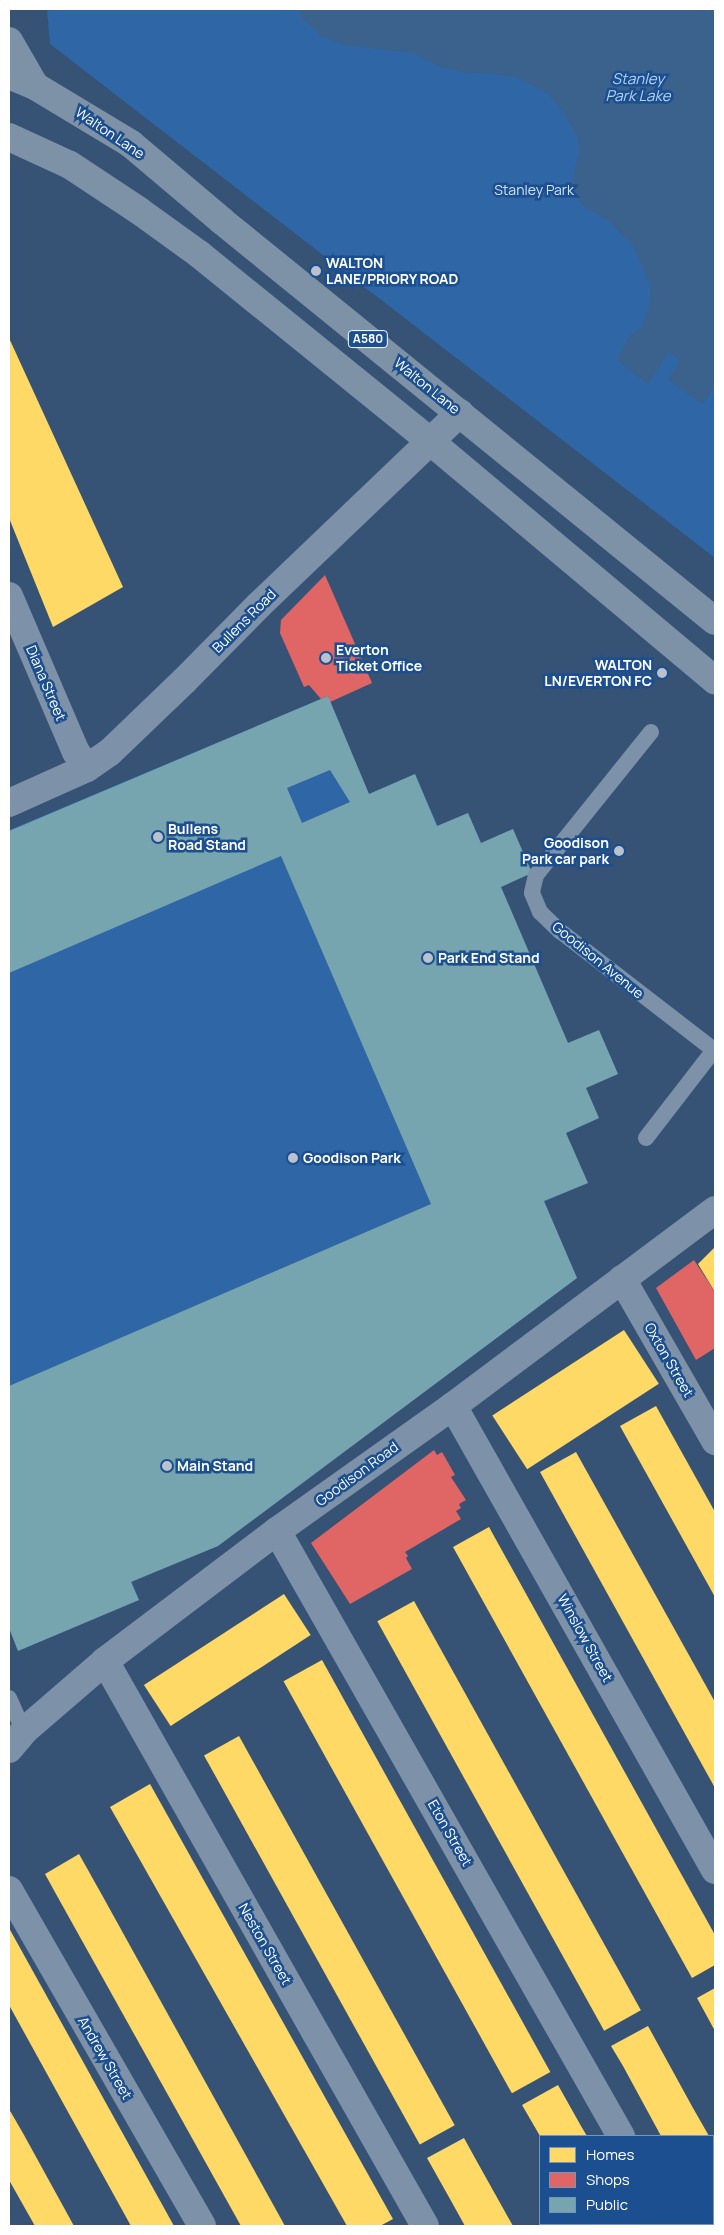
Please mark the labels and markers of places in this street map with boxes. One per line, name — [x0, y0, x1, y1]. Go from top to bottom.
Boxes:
place label: WALTON LANE/PRIORY ROAD — [326, 255, 459, 288]
marker: WALTON LANE/PRIORY ROAD — [310, 265, 322, 277]
place label: Everton Ticket Office — [336, 642, 422, 674]
marker: Everton Ticket Office — [320, 652, 332, 664]
place label: WALTON LN/EVERTON FC — [544, 657, 652, 690]
marker: WALTON LN/EVERTON FC — [656, 667, 668, 679]
place label: Bullens Road Stand — [168, 821, 246, 854]
marker: Bullens Road Stand — [152, 831, 164, 843]
place label: Goodison Park car park — [522, 835, 609, 868]
marker: Goodison Park car park — [613, 845, 625, 857]
place label: Park End Stand — [438, 950, 540, 966]
marker: Park End Stand — [422, 952, 434, 964]
place label: Goodison Park — [303, 1150, 401, 1166]
marker: Goodison Park — [287, 1152, 299, 1164]
place label: Main Stand — [177, 1458, 253, 1474]
marker: Main Stand — [161, 1460, 173, 1472]

